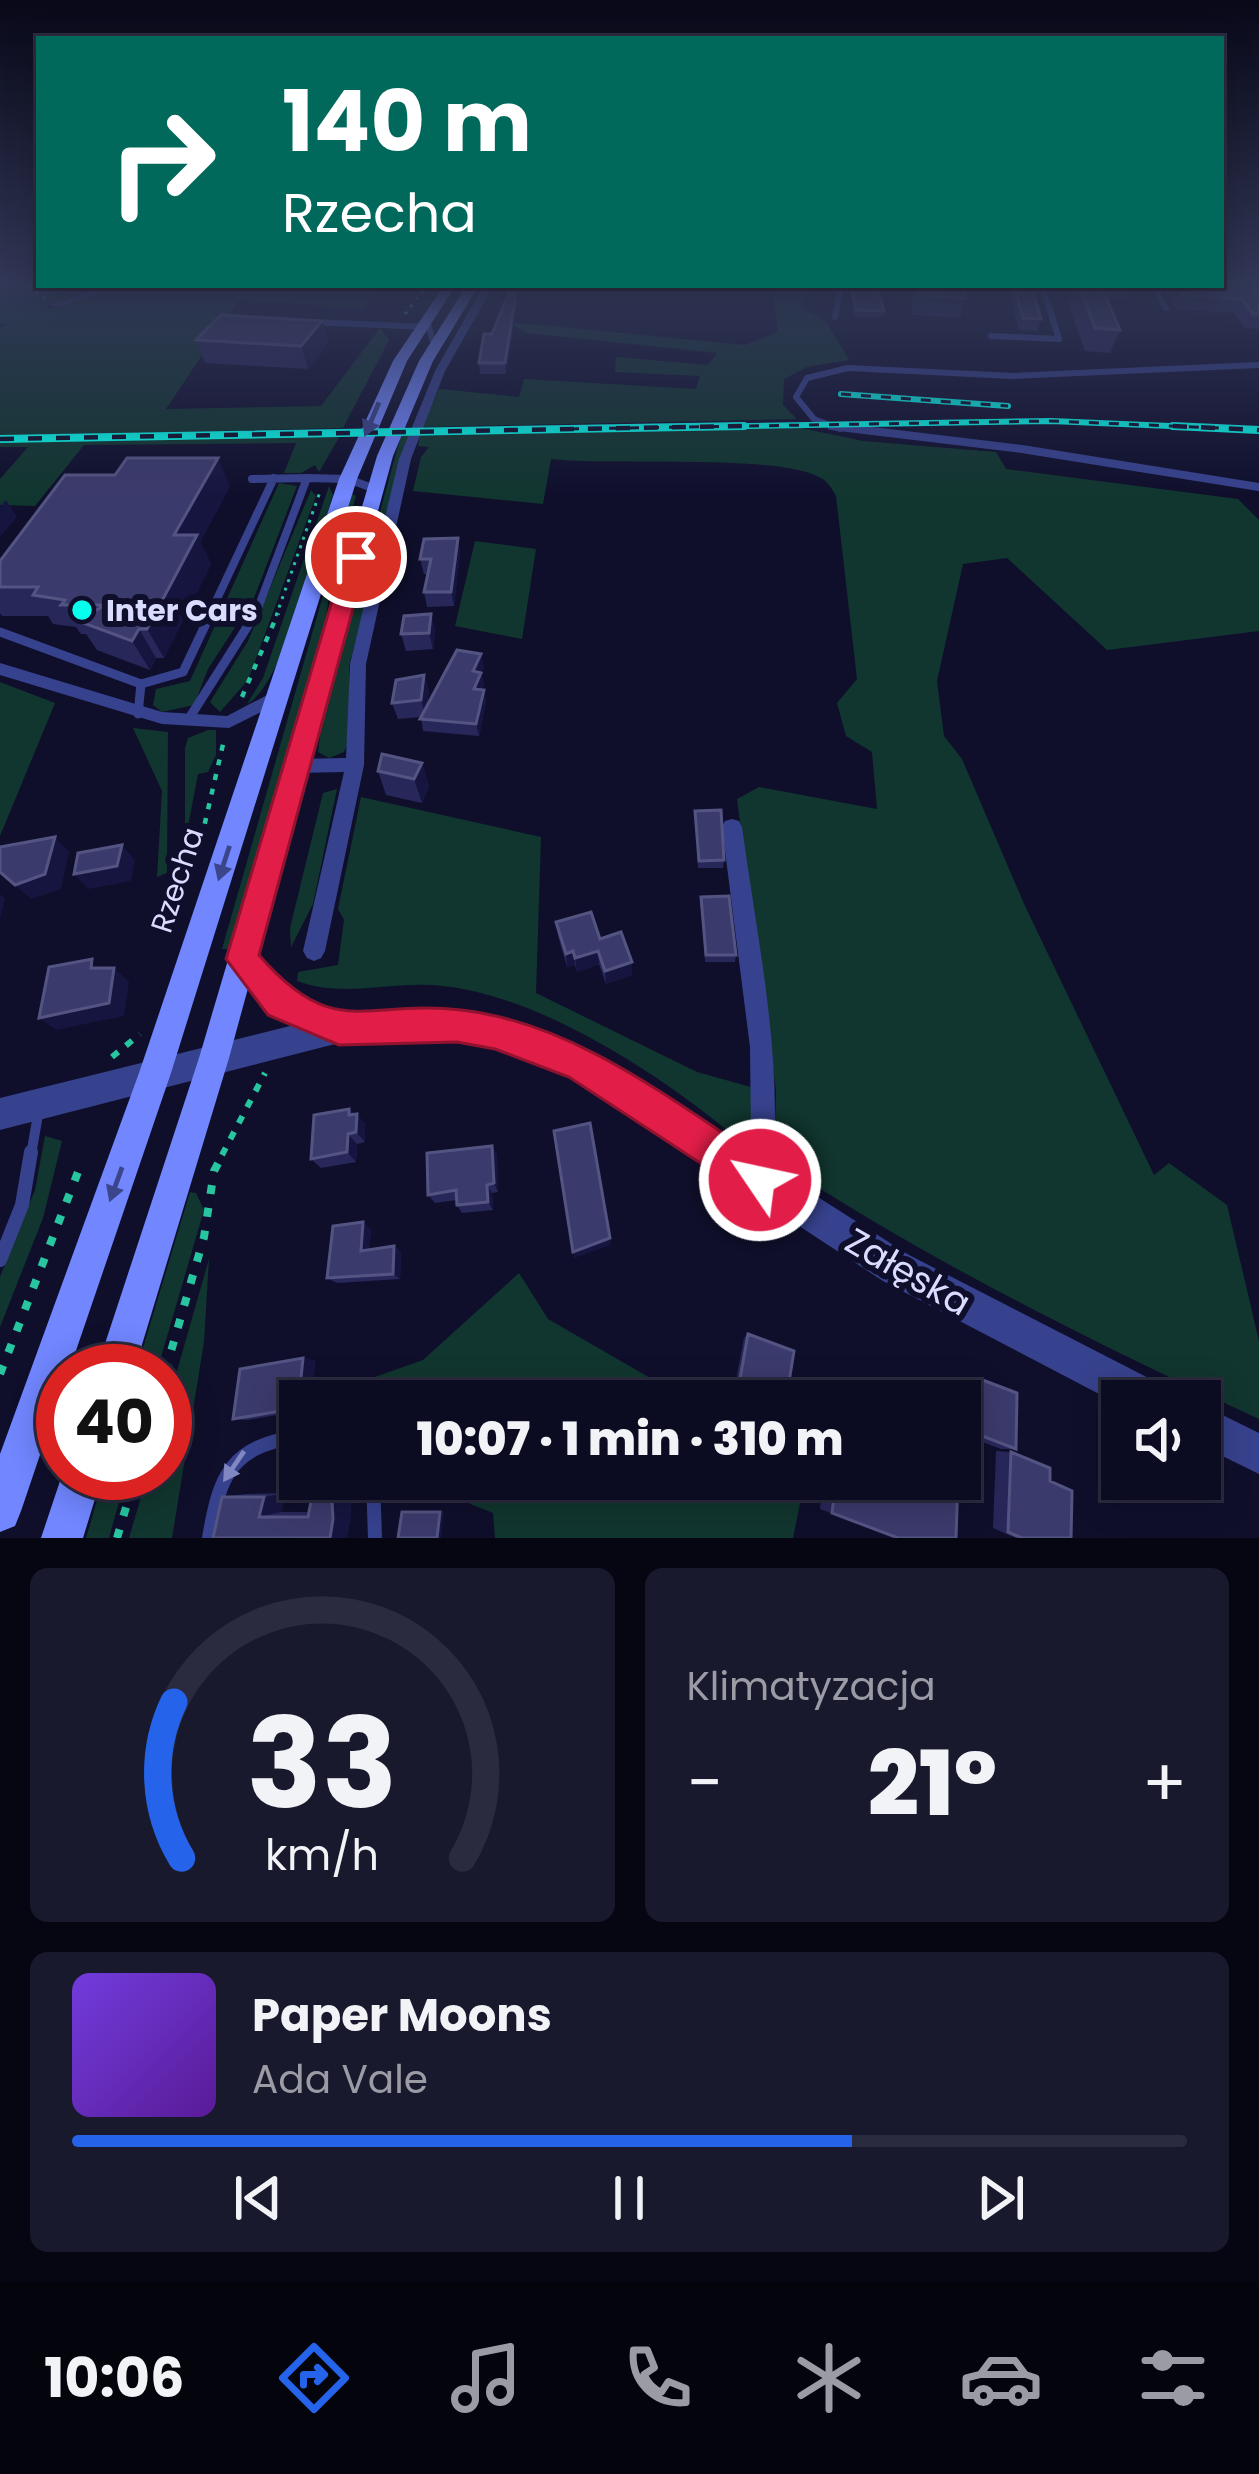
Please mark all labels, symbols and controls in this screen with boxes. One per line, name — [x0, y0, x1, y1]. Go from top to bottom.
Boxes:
text: 140 m — [282, 63, 532, 180]
icon: right — [84, 84, 240, 240]
text: Rzecha — [282, 175, 477, 251]
one-way arrow — [361, 402, 381, 437]
pin — [305, 506, 407, 608]
icon: arrive — [323, 524, 389, 590]
place label: Inter Cars — [106, 589, 258, 632]
marker: Inter Cars — [69, 597, 95, 623]
street label: Rzecha — [140, 822, 214, 938]
one-way arrow — [213, 845, 232, 882]
position arrow — [697, 1117, 823, 1243]
one-way arrow — [106, 1166, 124, 1202]
street label: Załęska — [836, 1216, 980, 1328]
speed limit sign: 40 — [36, 1344, 192, 1500]
map controls — [1101, 1380, 1221, 1500]
button: sound — [1101, 1380, 1221, 1500]
text: 10:07 · 1 min · 310 m — [416, 1408, 844, 1471]
one-way arrow — [223, 1450, 246, 1482]
text: Klimatyzacja — [687, 1659, 936, 1714]
text: 33 — [247, 1676, 398, 1851]
text: 21° — [868, 1720, 997, 1847]
text: − — [687, 1737, 723, 1829]
text: + — [1142, 1737, 1187, 1829]
text: km/h — [265, 1825, 379, 1885]
text: Paper Moons — [252, 1984, 552, 2047]
text: Ada Vale — [252, 2052, 428, 2107]
icon: previous — [225, 2165, 291, 2231]
icon: pause — [596, 2165, 662, 2231]
icon: next — [968, 2165, 1034, 2231]
icon: directions — [272, 2336, 356, 2420]
icon: music — [444, 2336, 528, 2420]
icon: phone — [616, 2336, 700, 2420]
icon: climate — [787, 2336, 871, 2420]
icon: car — [959, 2336, 1043, 2420]
icon: filters — [1131, 2336, 1215, 2420]
text: 10:06 — [44, 2340, 184, 2416]

